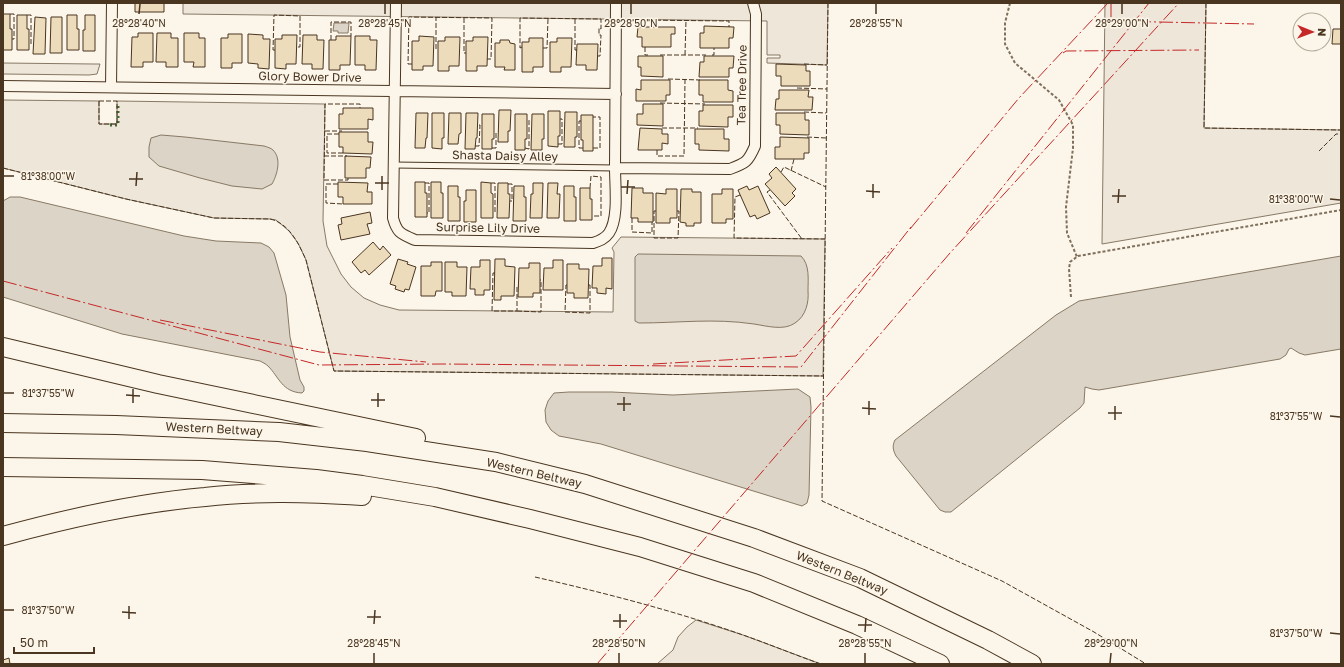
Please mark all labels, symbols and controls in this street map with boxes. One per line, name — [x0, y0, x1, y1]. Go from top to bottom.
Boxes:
north arrow — [1292, 12, 1332, 52]
text: 28°28'40"N — [112, 17, 166, 29]
text: 28°28'45"N — [358, 17, 412, 29]
text: 28°28'50"N — [604, 17, 658, 29]
text: 28°28'55"N — [850, 17, 903, 29]
text: 28°29'00"N — [1095, 17, 1149, 29]
text: N — [1316, 28, 1329, 36]
street label: Tea Tree Drive — [733, 44, 750, 125]
street label: Glory Bower Drive — [258, 68, 362, 85]
street label: Shasta Daisy Alley — [452, 147, 558, 164]
text: 81°38'00"W — [21, 170, 76, 182]
text: 81°38'00"W — [1269, 193, 1324, 205]
street label: Surprise Lily Drive — [436, 219, 540, 236]
text: 81°37'55"W — [22, 387, 75, 399]
text: 81°37'55"W — [1270, 410, 1323, 422]
street label: Western Beltway — [165, 418, 263, 439]
street label: Western Beltway — [485, 454, 584, 491]
street label: Western Beltway — [794, 547, 890, 598]
text: 81°37'50"W — [21, 604, 75, 616]
text: 81°37'50"W — [1269, 627, 1323, 639]
scale bar — [14, 629, 94, 655]
text: 50 m — [20, 635, 48, 650]
text: 28°28'45"N — [347, 637, 401, 649]
text: 28°28'50"N — [592, 637, 646, 649]
text: 28°28'55"N — [839, 637, 892, 649]
text: 28°29'00"N — [1084, 637, 1138, 649]

